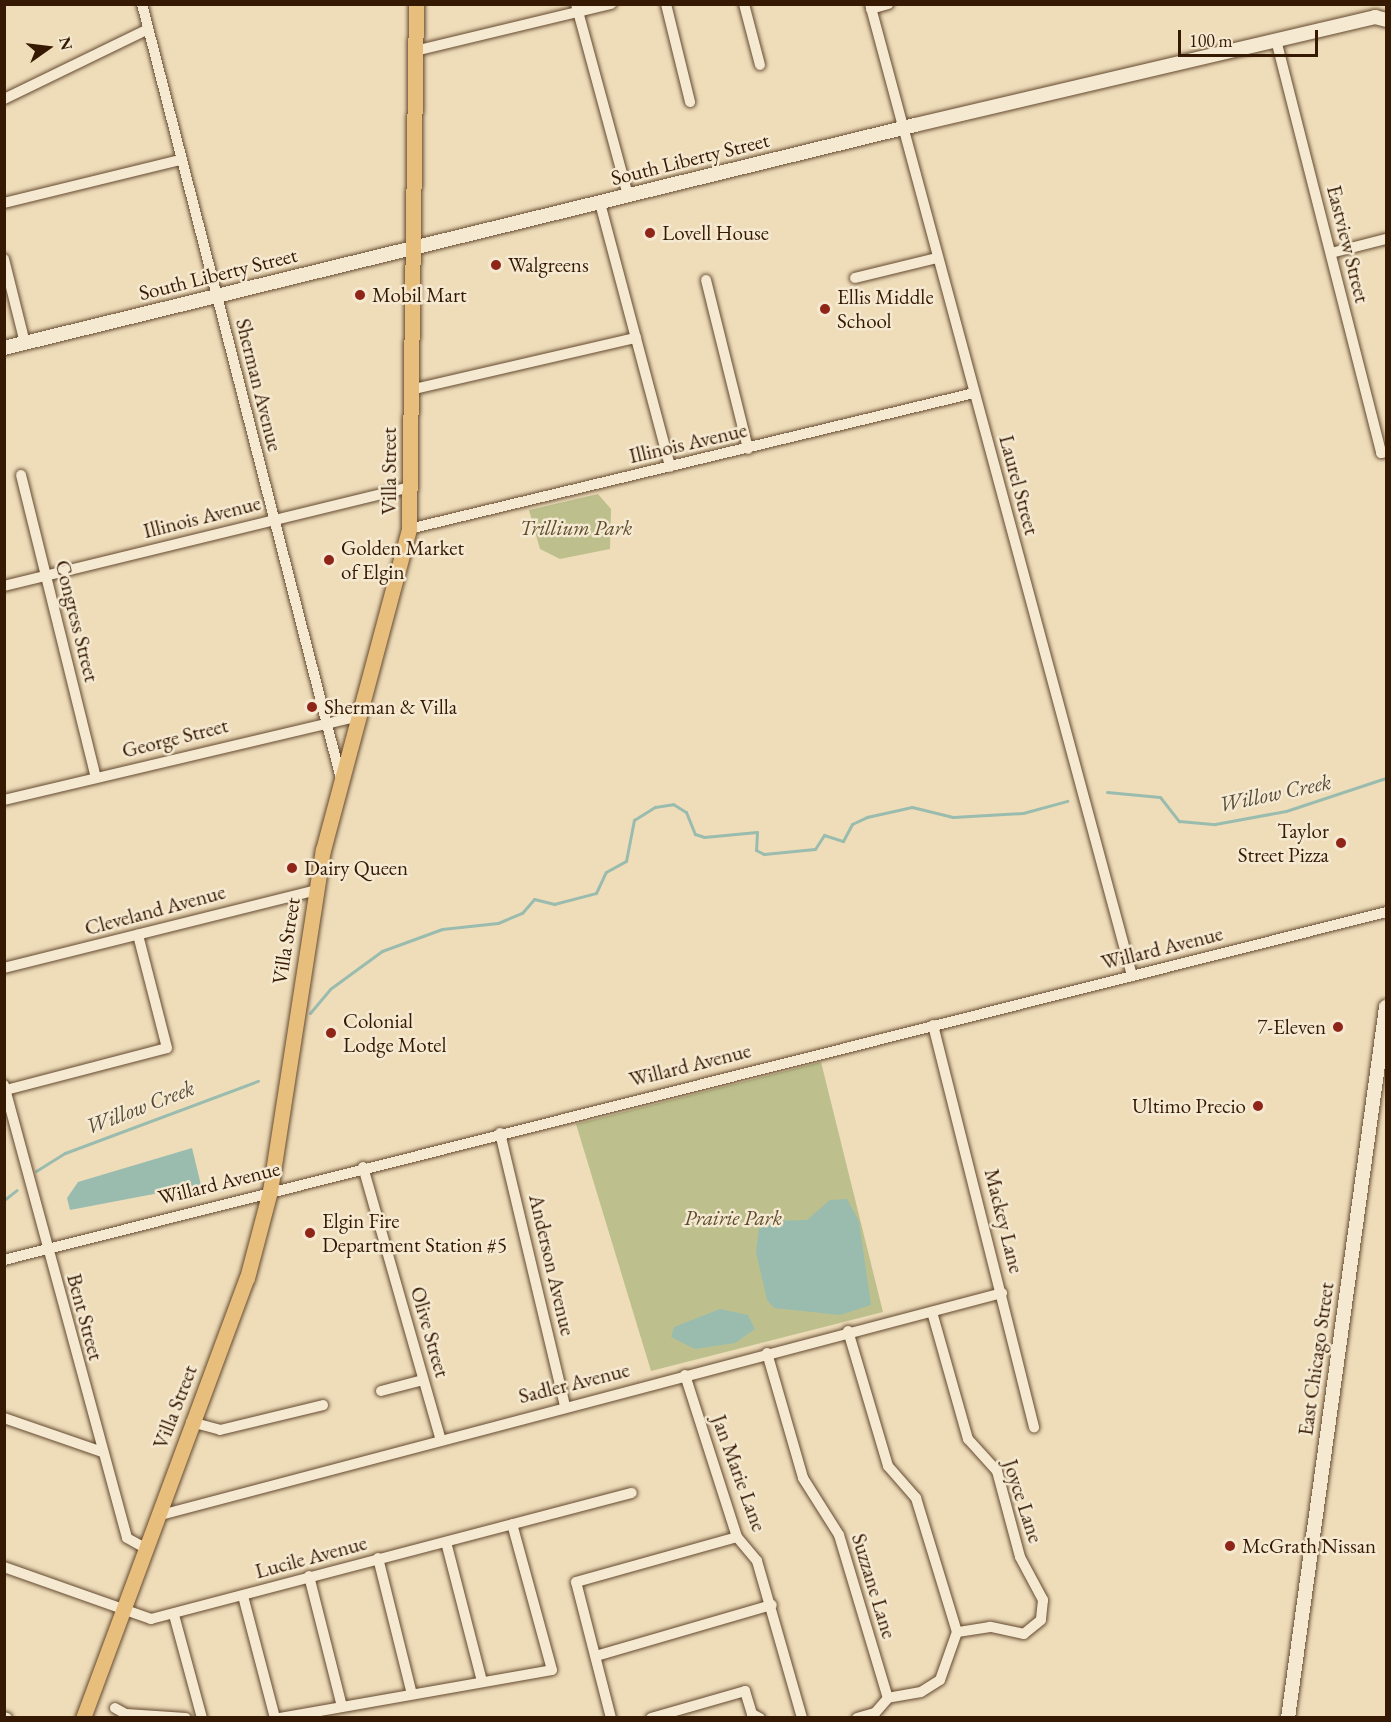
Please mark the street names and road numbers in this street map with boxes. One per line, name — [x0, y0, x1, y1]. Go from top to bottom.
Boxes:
street label: South Liberty Street — [608, 127, 772, 191]
street label: Eastview Street — [1321, 183, 1375, 305]
street label: South Liberty Street — [136, 242, 300, 306]
street label: Sherman Avenue — [230, 316, 288, 454]
street label: Illinois Avenue — [627, 417, 749, 469]
street label: Villa Street — [376, 427, 402, 515]
street label: Laurel Street — [994, 432, 1044, 538]
street label: Illinois Avenue — [141, 490, 263, 544]
street label: Congress Street — [50, 557, 104, 685]
street label: George Street — [119, 713, 231, 763]
street label: Cleveland Avenue — [82, 879, 228, 941]
street label: Villa Street — [267, 896, 305, 986]
street label: Willard Avenue — [1099, 921, 1225, 975]
street label: Willard Avenue — [627, 1038, 753, 1092]
street label: Willard Avenue — [156, 1156, 282, 1210]
street label: Mackey Lane — [979, 1166, 1029, 1276]
street label: Anderson Avenue — [524, 1192, 580, 1338]
street label: Bent Street — [61, 1271, 109, 1363]
street label: East Chicago Street — [1293, 1281, 1339, 1437]
street label: Olive Street — [405, 1284, 455, 1380]
street label: Sadler Avenue — [516, 1357, 632, 1409]
street label: Villa Street — [148, 1362, 202, 1452]
street label: Jan Marie Lane — [706, 1411, 772, 1535]
street label: Joyce Lane — [998, 1456, 1048, 1546]
street label: Lucile Avenue — [252, 1530, 370, 1584]
street label: Suzzane Lane — [846, 1530, 902, 1642]

